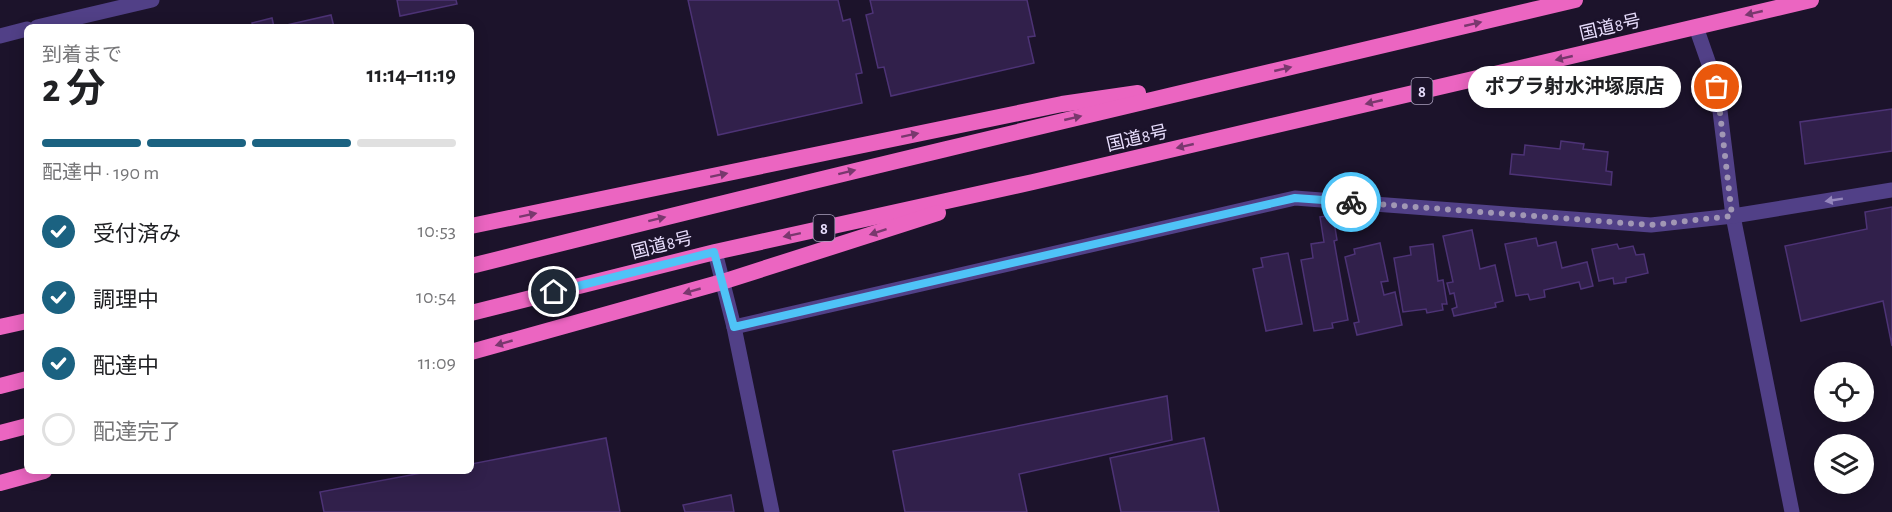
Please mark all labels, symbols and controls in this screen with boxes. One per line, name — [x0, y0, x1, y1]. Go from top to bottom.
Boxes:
one-way arrow — [1745, 9, 1763, 19]
street label: 国道8号 — [1577, 10, 1643, 44]
one-way arrow — [1464, 19, 1483, 28]
text: 到着まで — [42, 45, 122, 65]
one-way arrow — [1555, 53, 1574, 63]
pin — [1691, 61, 1742, 112]
one-way arrow — [1274, 63, 1292, 73]
text: 11:14–11:19 — [367, 64, 456, 86]
callout: ポプラ射水沖塚原店 — [1468, 66, 1681, 108]
text: 2 分 — [42, 70, 105, 109]
icon: bag — [1700, 70, 1733, 103]
text: ポプラ射水沖塚原店 — [1485, 77, 1665, 97]
road number: 8 — [1412, 78, 1432, 104]
one-way arrow — [1365, 98, 1384, 107]
one-way arrow — [1064, 113, 1083, 122]
street label: 国道8号 — [1104, 121, 1170, 155]
one-way arrow — [901, 130, 919, 140]
one-way arrow — [1175, 142, 1194, 152]
text: 配達中 · 190 m — [42, 163, 159, 183]
one-way arrow — [837, 167, 856, 177]
one-way arrow — [710, 170, 729, 179]
courier — [1321, 172, 1381, 232]
icon: bike — [1335, 186, 1368, 219]
one-way arrow — [1825, 195, 1844, 204]
one-way arrow — [519, 209, 538, 219]
one-way arrow — [648, 213, 666, 223]
icon: check — [42, 215, 75, 248]
road number: 8 — [814, 215, 834, 241]
text: 10:53 — [417, 221, 456, 241]
text: 受付済み — [93, 223, 181, 245]
street label: 国道8号 — [629, 228, 695, 262]
one-way arrow — [869, 228, 887, 237]
one-way arrow — [782, 231, 801, 240]
pin — [528, 266, 579, 317]
icon: home — [537, 275, 570, 308]
icon: check — [42, 281, 75, 314]
text: 10:54 — [416, 287, 456, 307]
one-way arrow — [683, 287, 701, 296]
text: 調理中 — [93, 289, 159, 311]
one-way arrow — [495, 339, 513, 348]
icon: check — [42, 347, 75, 380]
text: 11:09 — [418, 353, 456, 373]
text: 配達中 — [93, 355, 159, 377]
map controls — [1814, 362, 1874, 494]
button: locate — [1814, 362, 1874, 422]
text: 配達完了 — [93, 421, 181, 443]
button: layers — [1814, 434, 1874, 494]

